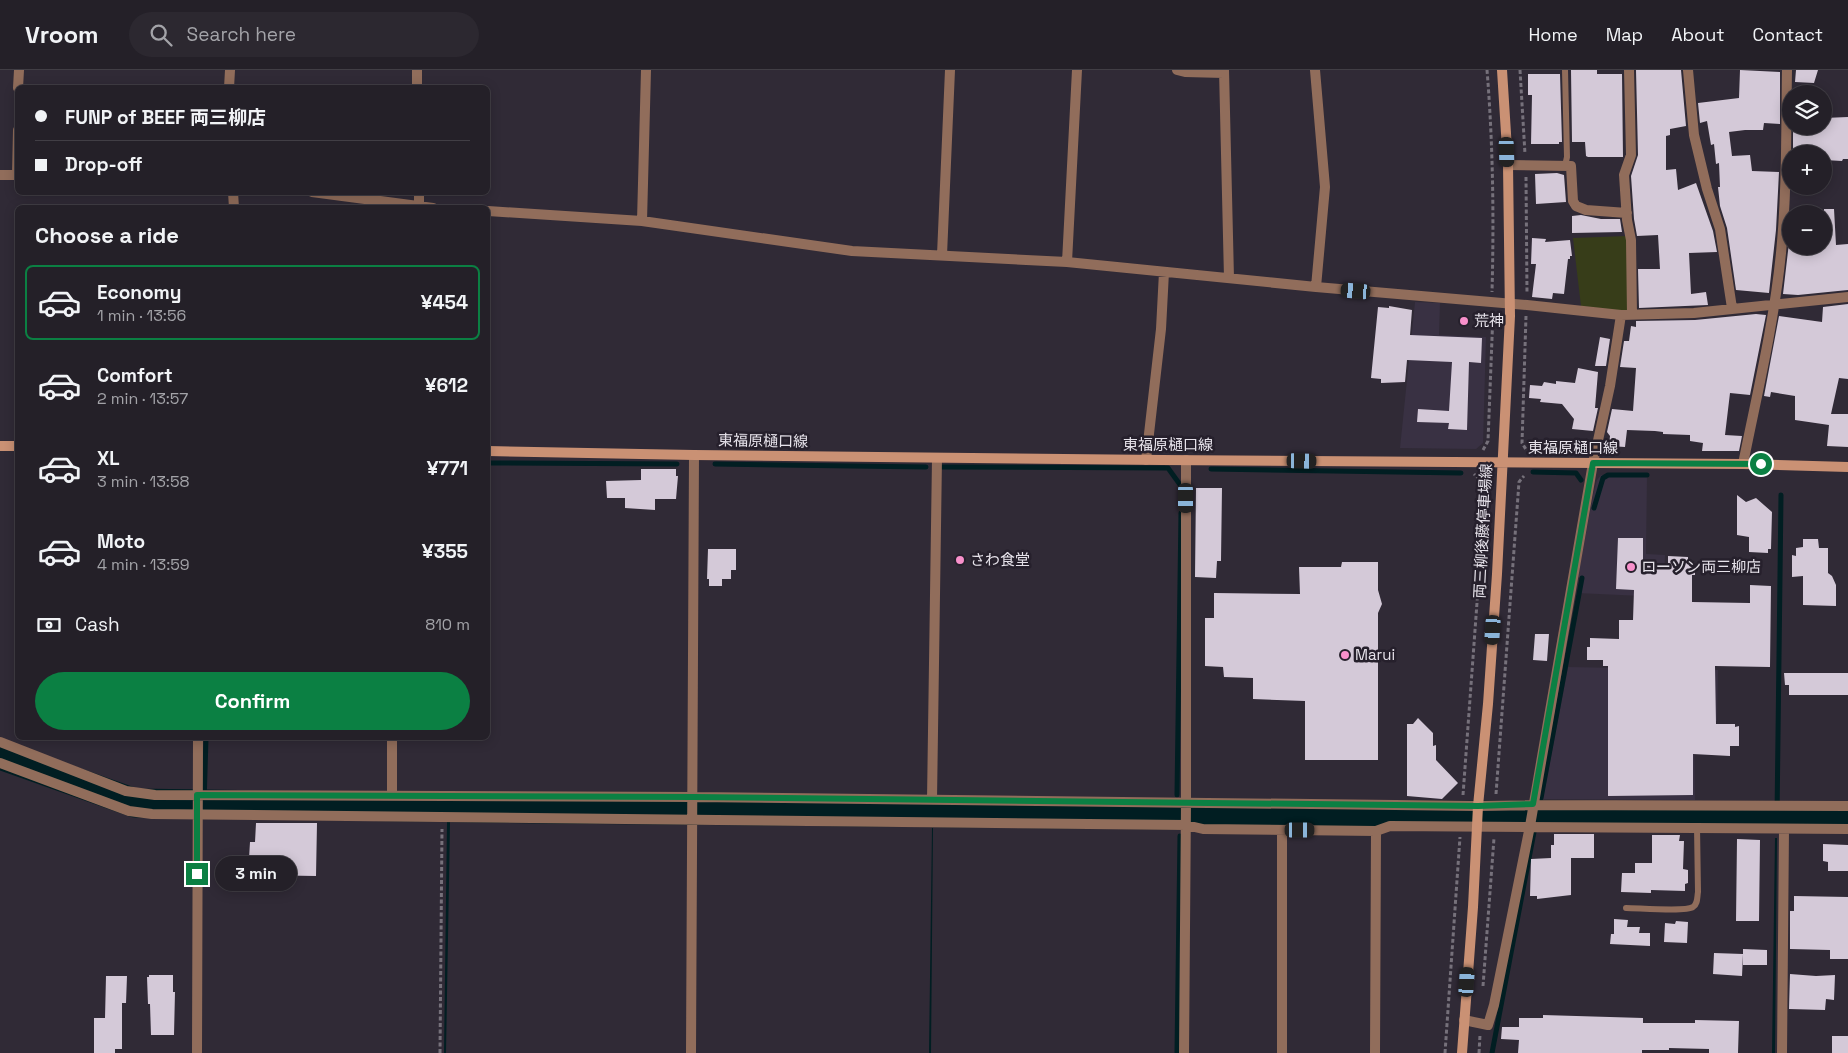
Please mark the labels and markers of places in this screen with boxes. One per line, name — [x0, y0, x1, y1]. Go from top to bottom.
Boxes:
place label: 荒神 — [1474, 311, 1504, 330]
marker: 荒神 — [1458, 315, 1470, 327]
place label: さわ食堂 — [970, 550, 1030, 569]
marker: さわ食堂 — [954, 554, 966, 566]
place label: ローソン両三柳店 — [1641, 557, 1761, 576]
marker: ローソン両三柳店 — [1625, 561, 1637, 573]
place label: Marui — [1355, 645, 1395, 664]
marker: Marui — [1339, 649, 1351, 661]

